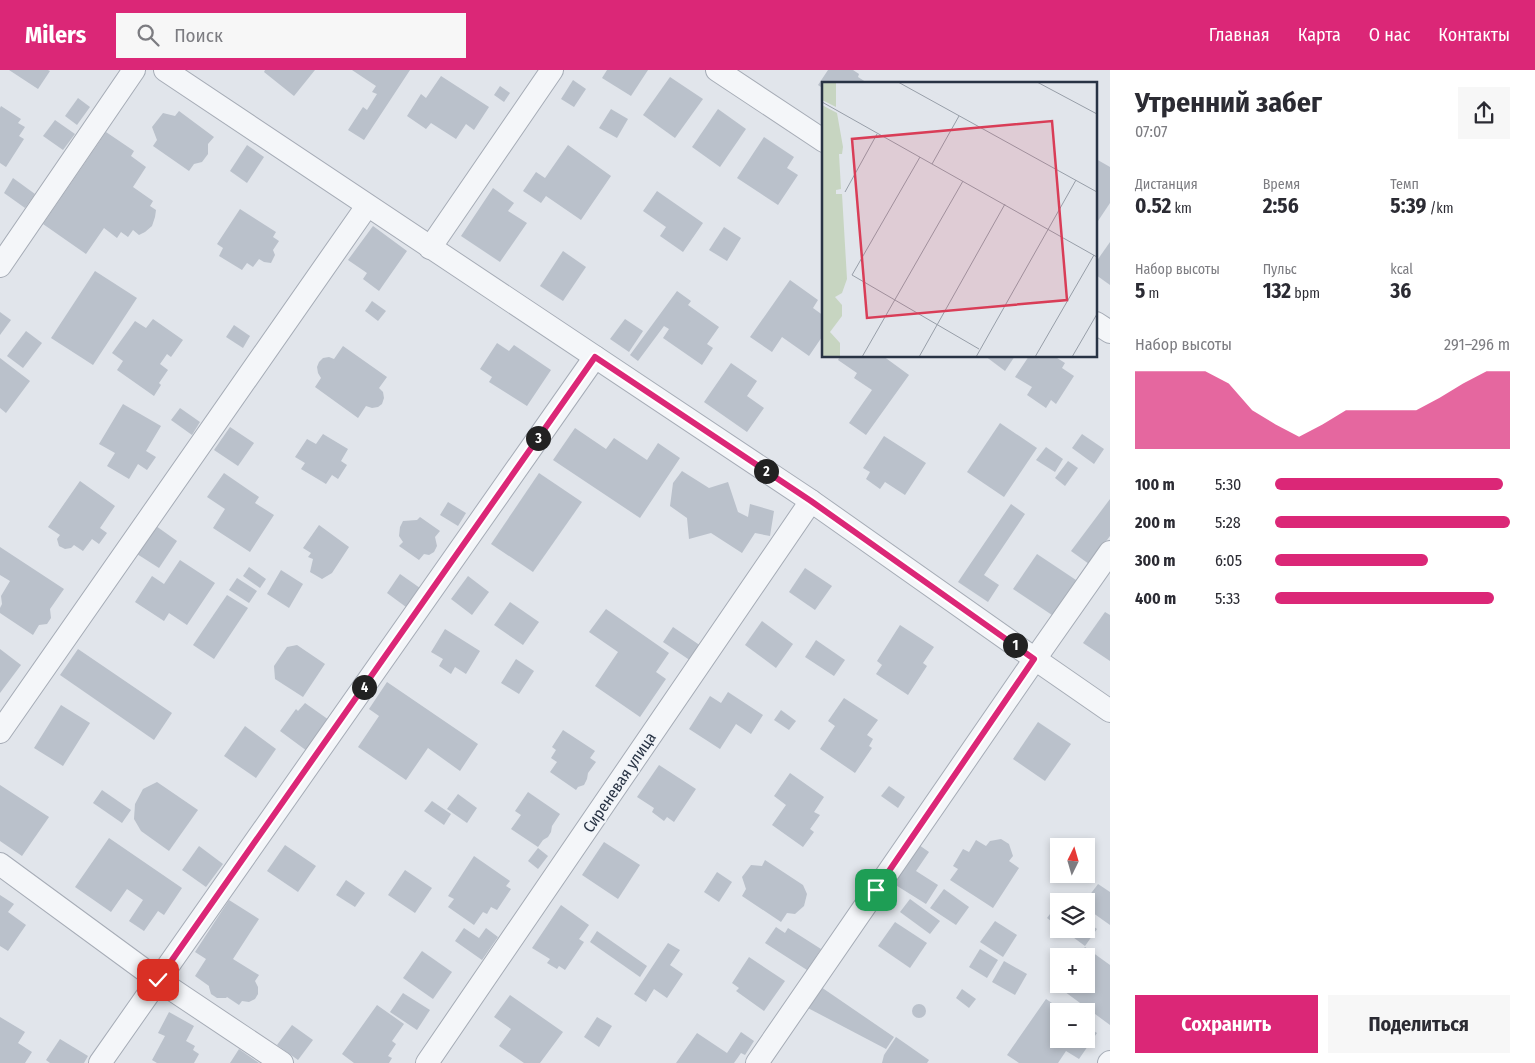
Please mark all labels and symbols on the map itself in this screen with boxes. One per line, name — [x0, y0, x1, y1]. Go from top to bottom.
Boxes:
inset map — [822, 82, 1098, 358]
pin: 3 — [526, 426, 550, 450]
pin: 2 — [754, 458, 778, 484]
pin: 1 — [1002, 632, 1028, 658]
pin: 4 — [352, 674, 376, 700]
street label: Сиреневая улица — [579, 728, 660, 836]
north arrow — [1050, 838, 1095, 882]
pin — [855, 869, 897, 911]
pin — [137, 959, 179, 1001]

